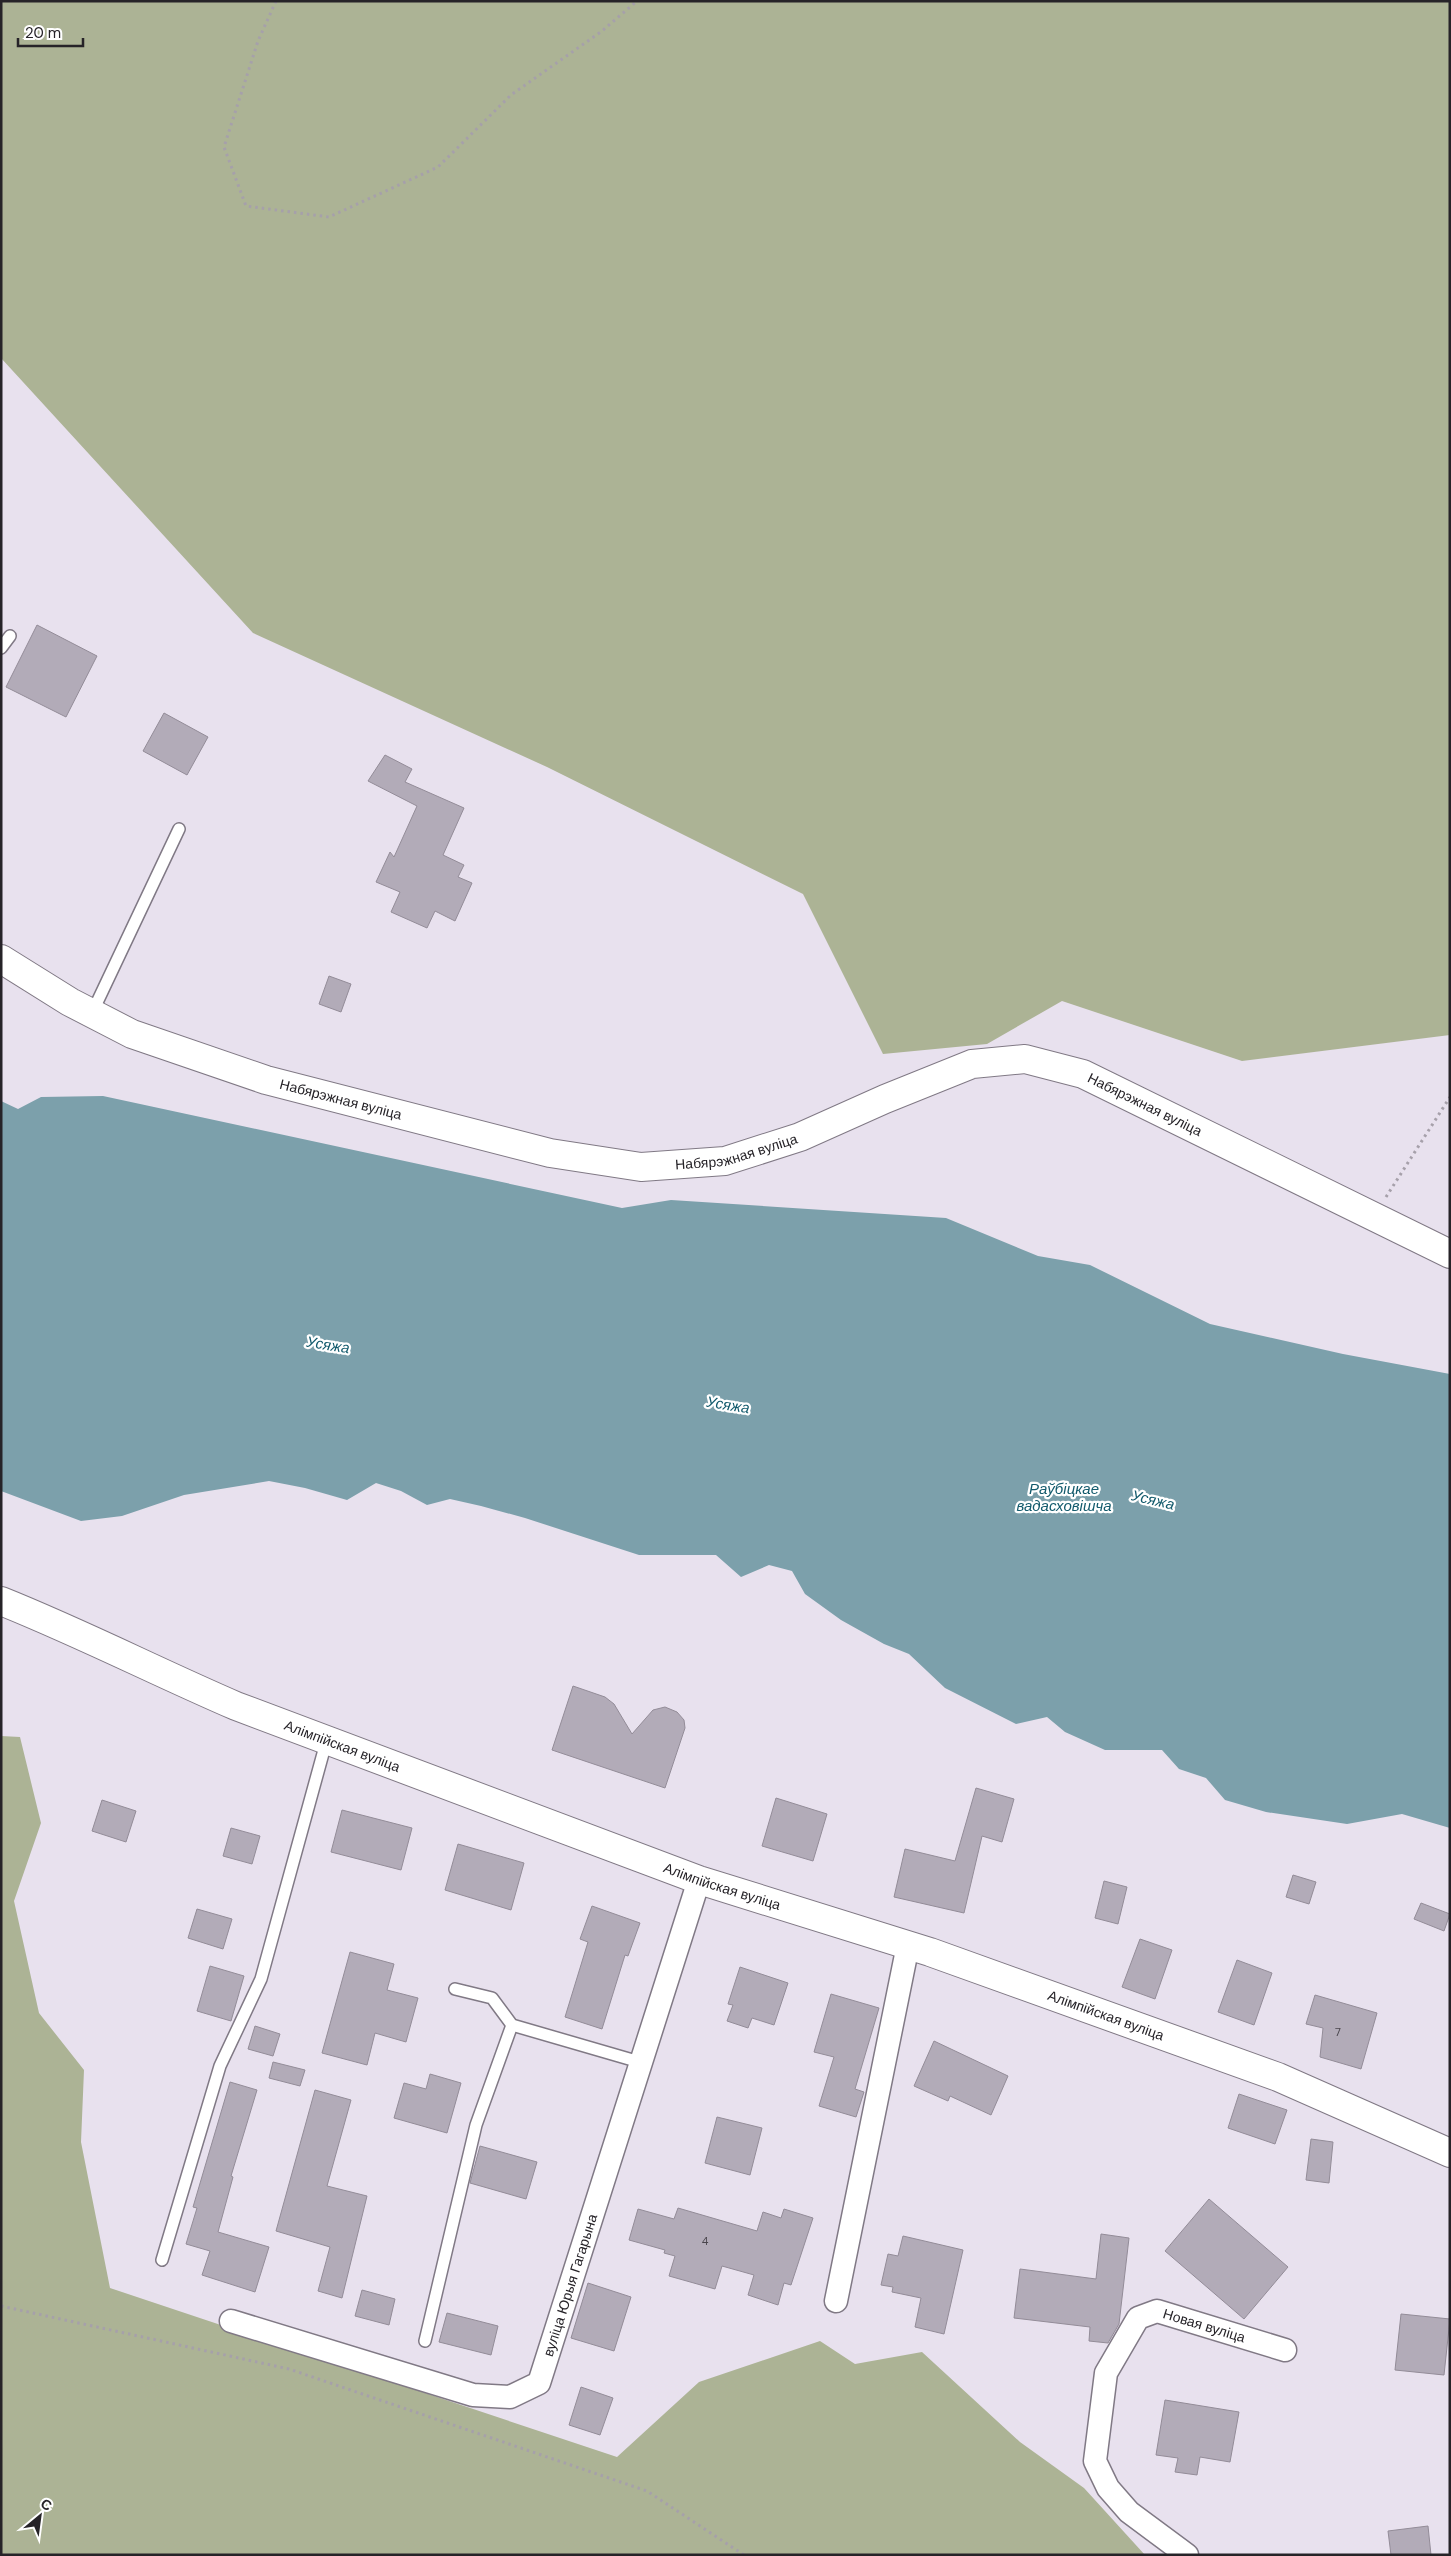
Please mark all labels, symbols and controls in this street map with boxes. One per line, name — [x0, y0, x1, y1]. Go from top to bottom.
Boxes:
scale bar — [18, 15, 82, 47]
text: 20 m — [25, 23, 61, 43]
street label: Набярэжная вуліца — [1085, 1069, 1205, 1140]
street label: Набярэжная вуліца — [278, 1075, 404, 1124]
street label: Набярэжная вуліца — [675, 1129, 800, 1174]
water label: Усяжа — [304, 1332, 351, 1358]
water label: Усяжа — [704, 1392, 751, 1418]
water label: Раўбіцкае вадасховішча — [1016, 1479, 1112, 1516]
water label: Усяжа — [1129, 1485, 1176, 1515]
street label: Алімпійская вуліца — [282, 1716, 403, 1776]
street label: Алімпійская вуліца — [661, 1858, 783, 1914]
street label: Алімпійская вуліца — [1045, 1986, 1167, 2044]
house number: 7 — [1335, 2025, 1341, 2039]
street label: вуліца Юрыя Гагарына — [539, 2211, 601, 2359]
house number: 4 — [702, 2234, 709, 2248]
street label: Новая вуліца — [1161, 2304, 1248, 2346]
north arrow — [15, 2491, 65, 2541]
text: С — [38, 2494, 55, 2515]

